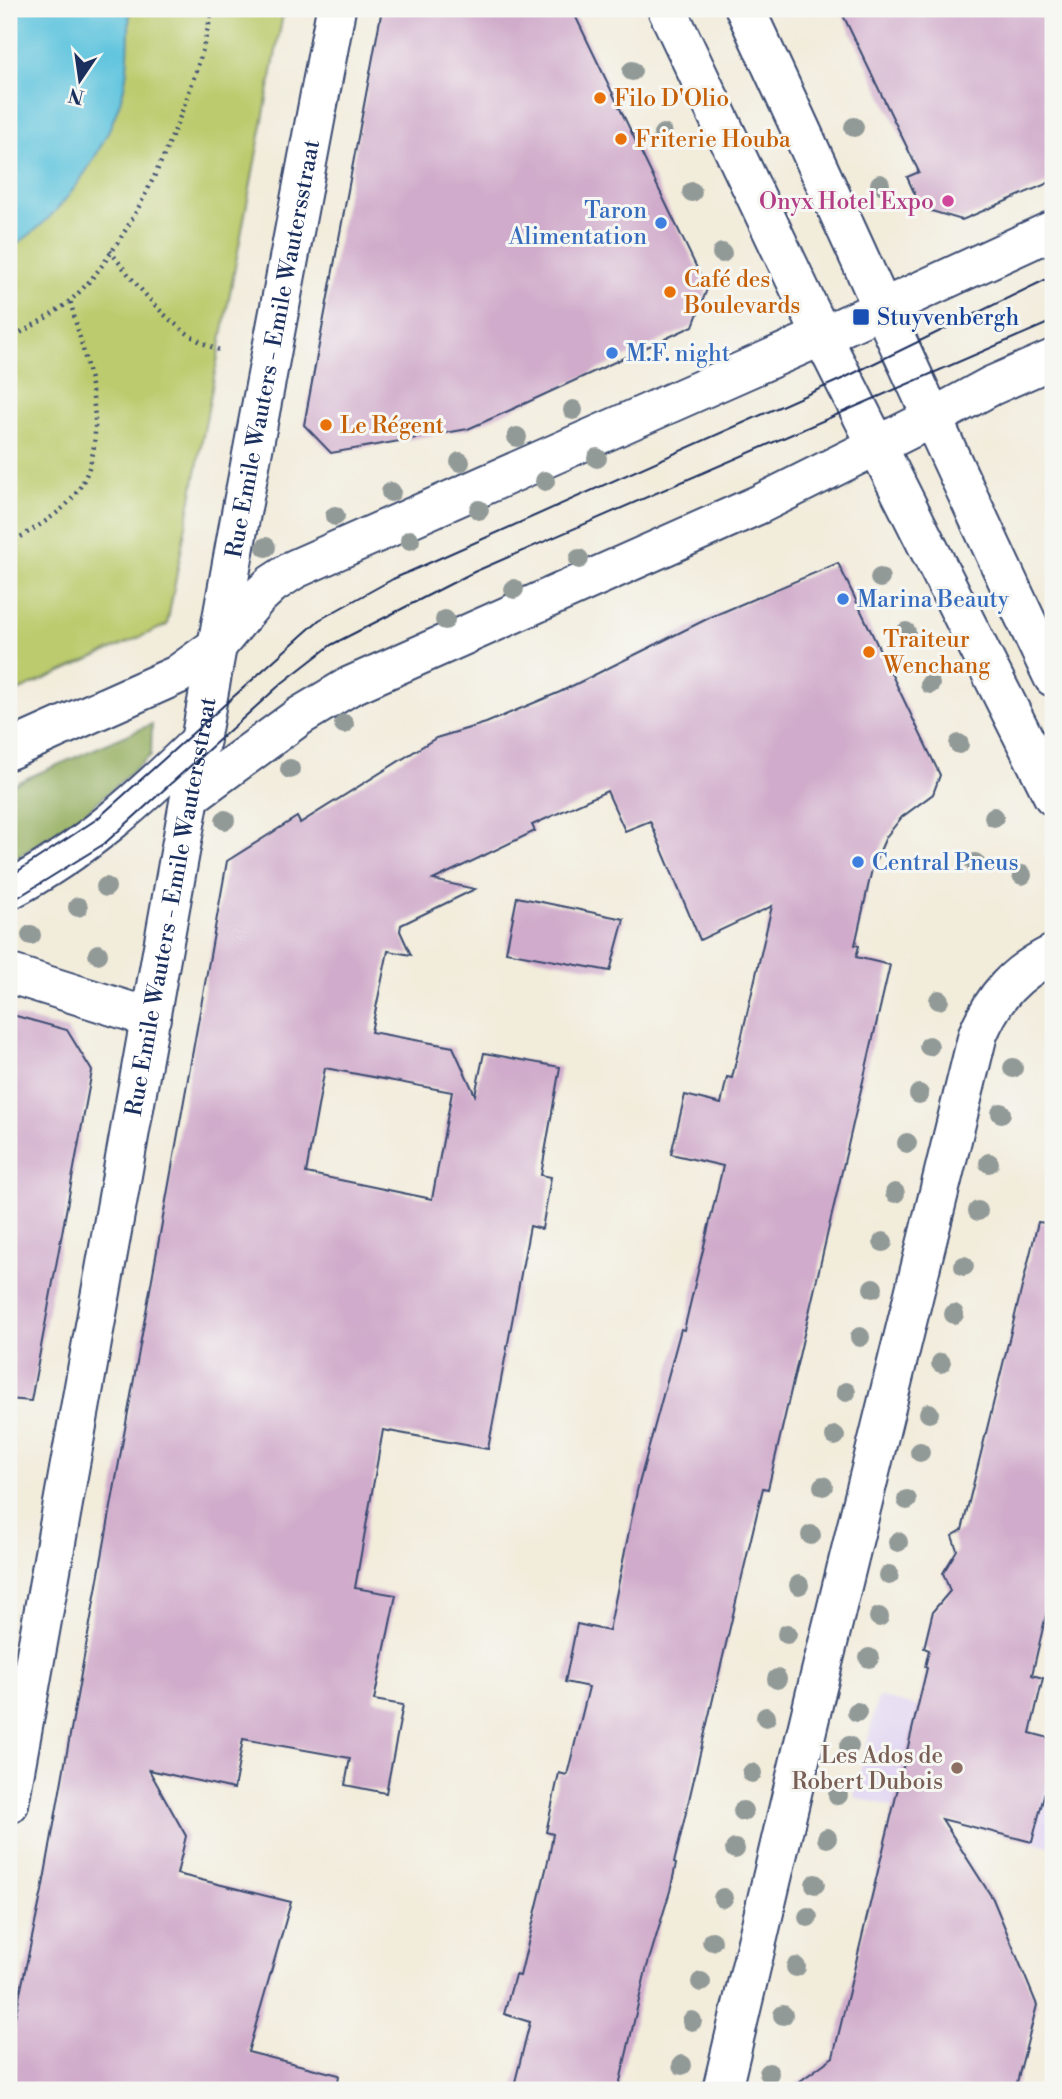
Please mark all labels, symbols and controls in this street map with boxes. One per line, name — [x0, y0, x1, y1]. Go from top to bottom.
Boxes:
north arrow — [46, 46, 116, 116]
text: N — [66, 82, 86, 109]
place label: Filo D'Olio — [614, 85, 729, 113]
marker: Filo D'Olio — [592, 90, 608, 106]
place label: Friterie Houba — [635, 126, 791, 154]
marker: Friterie Houba — [613, 131, 629, 147]
street label: Rue Emile Wauters - Emile Wautersstraat — [220, 137, 326, 560]
place label: Onyx Hotel Expo — [759, 188, 934, 216]
marker: Onyx Hotel Expo — [940, 193, 956, 209]
place label: Taron Alimentation — [508, 197, 647, 251]
marker: Taron Alimentation — [653, 215, 669, 231]
place label: Café des Boulevards — [683, 266, 800, 320]
marker: Café des Boulevards — [662, 284, 678, 300]
place label: Stuyvenbergh — [877, 304, 1019, 332]
marker: Stuyvenbergh — [851, 307, 871, 327]
place label: M.F. night — [626, 340, 730, 368]
marker: M.F. night — [604, 345, 620, 361]
place label: Le Régent — [340, 412, 444, 440]
marker: Le Régent — [318, 417, 334, 433]
place label: Marina Beauty — [857, 586, 1010, 614]
marker: Marina Beauty — [835, 591, 851, 607]
place label: Traiteur Wenchang — [882, 626, 990, 680]
marker: Traiteur Wenchang — [861, 644, 877, 660]
street label: Rue Emile Wauters - Emile Wautersstraat — [120, 695, 223, 1118]
place label: Central Pneus — [872, 849, 1019, 877]
marker: Central Pneus — [850, 854, 866, 870]
place label: Les Ados de Robert Dubois — [791, 1742, 943, 1796]
marker: Les Ados de Robert Dubois — [949, 1760, 965, 1776]

